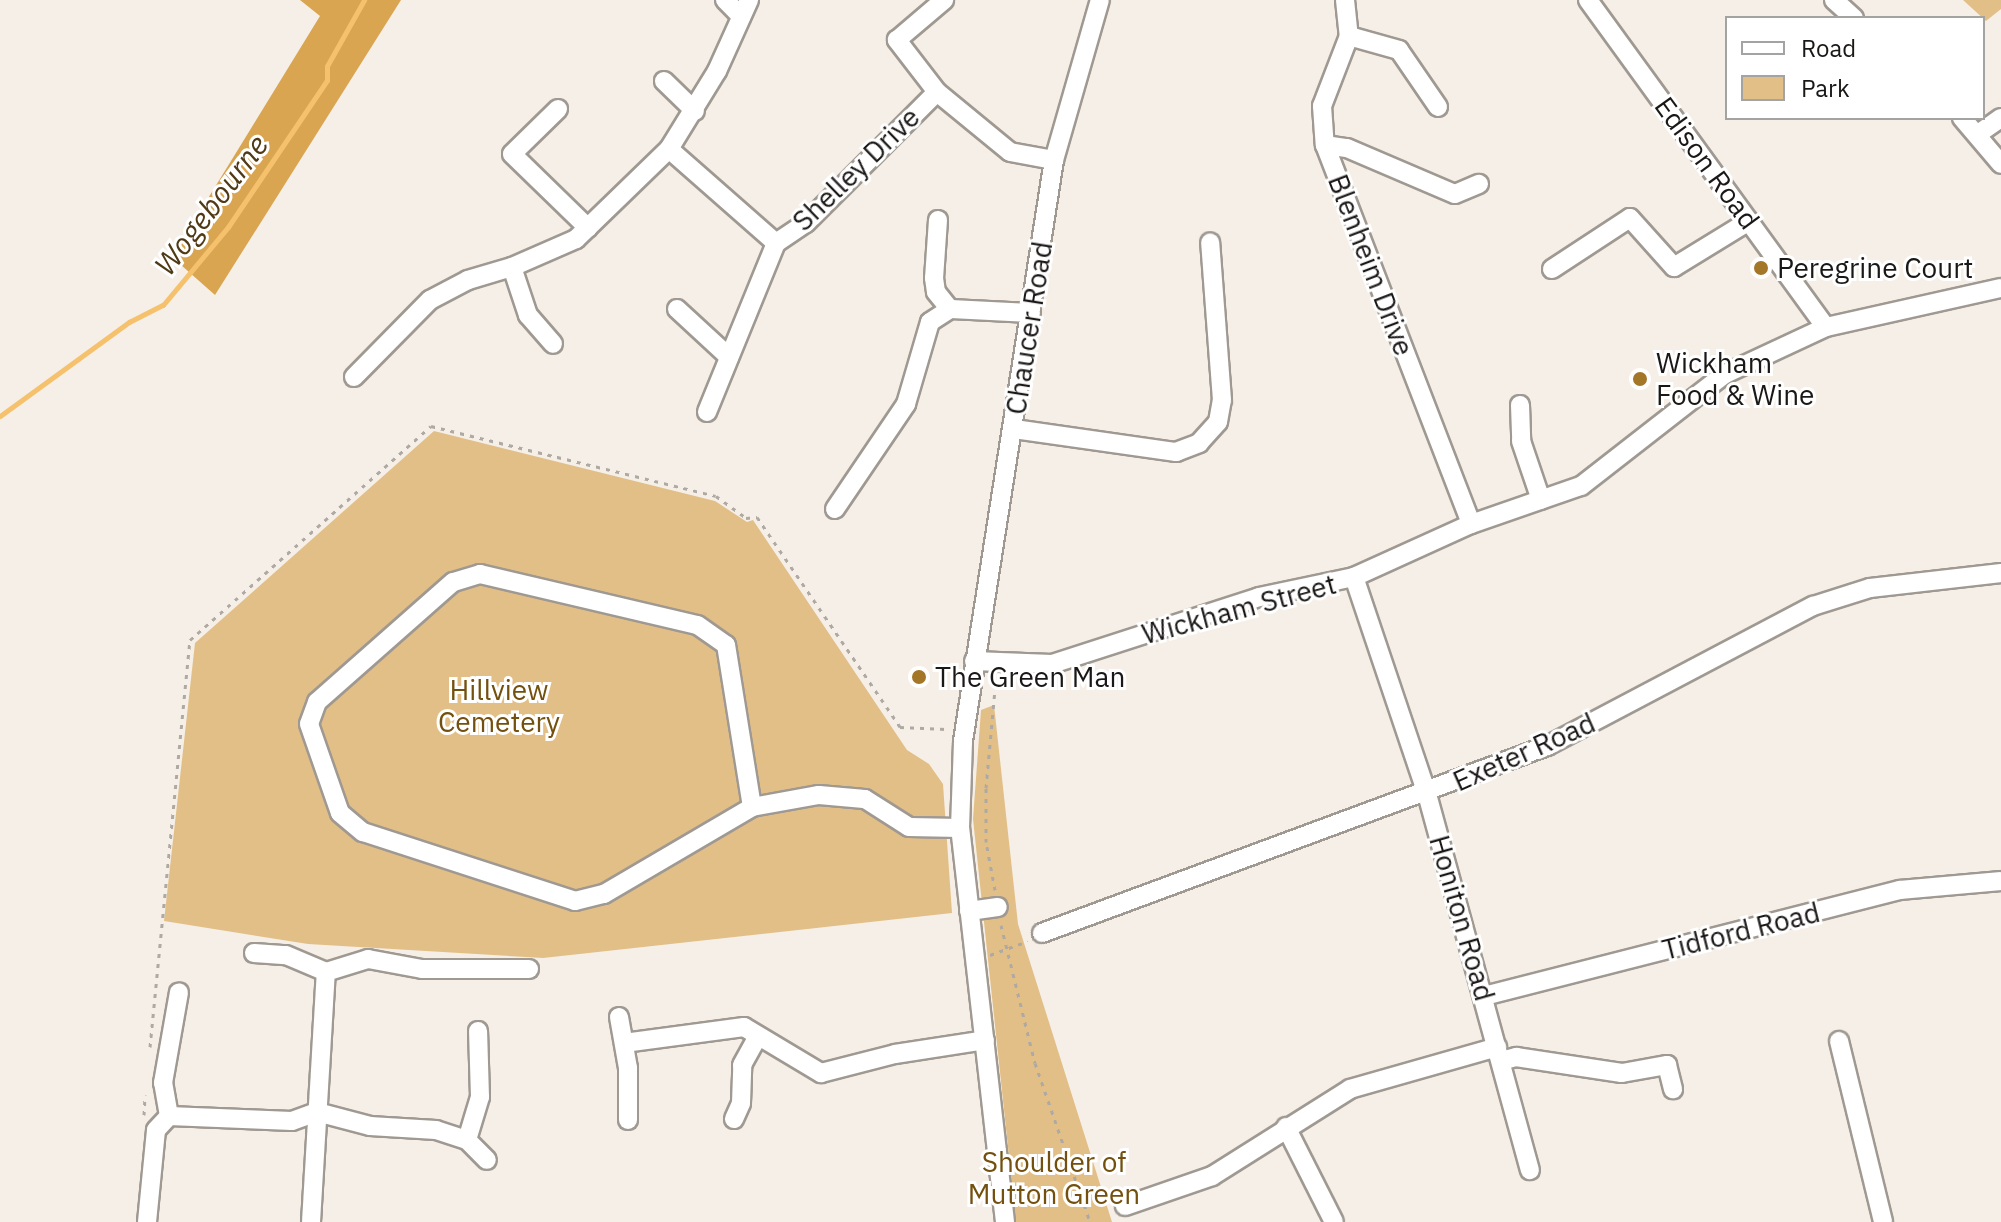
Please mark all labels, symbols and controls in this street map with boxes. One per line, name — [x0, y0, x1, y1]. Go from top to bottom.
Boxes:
legend — [1725, 16, 1985, 120]
text: Road — [1801, 32, 1856, 64]
text: Park — [1801, 72, 1850, 104]
street label: Edison Road — [1648, 90, 1766, 236]
street label: Shelley Drive — [786, 100, 926, 238]
water label: Wogebourne — [147, 128, 275, 282]
street label: Blenheim Drive — [1321, 170, 1421, 360]
street label: Chaucer Road — [999, 239, 1059, 417]
place label: Peregrine Court — [1777, 251, 1973, 285]
marker: Peregrine Court — [1752, 259, 1770, 277]
place label: Wickham Food & Wine — [1656, 346, 1814, 412]
marker: Wickham Food & Wine — [1631, 370, 1649, 388]
street label: Wickham Street — [1138, 567, 1340, 651]
place label: The Green Man — [935, 660, 1125, 694]
marker: The Green Man — [910, 668, 928, 686]
park label: Hillview Cemetery — [438, 673, 560, 739]
street label: Exeter Road — [1448, 706, 1600, 798]
street label: Honiton Road — [1422, 831, 1502, 1005]
street label: Tidford Road — [1659, 895, 1823, 967]
park label: Shoulder of Mutton Green — [968, 1145, 1140, 1211]

